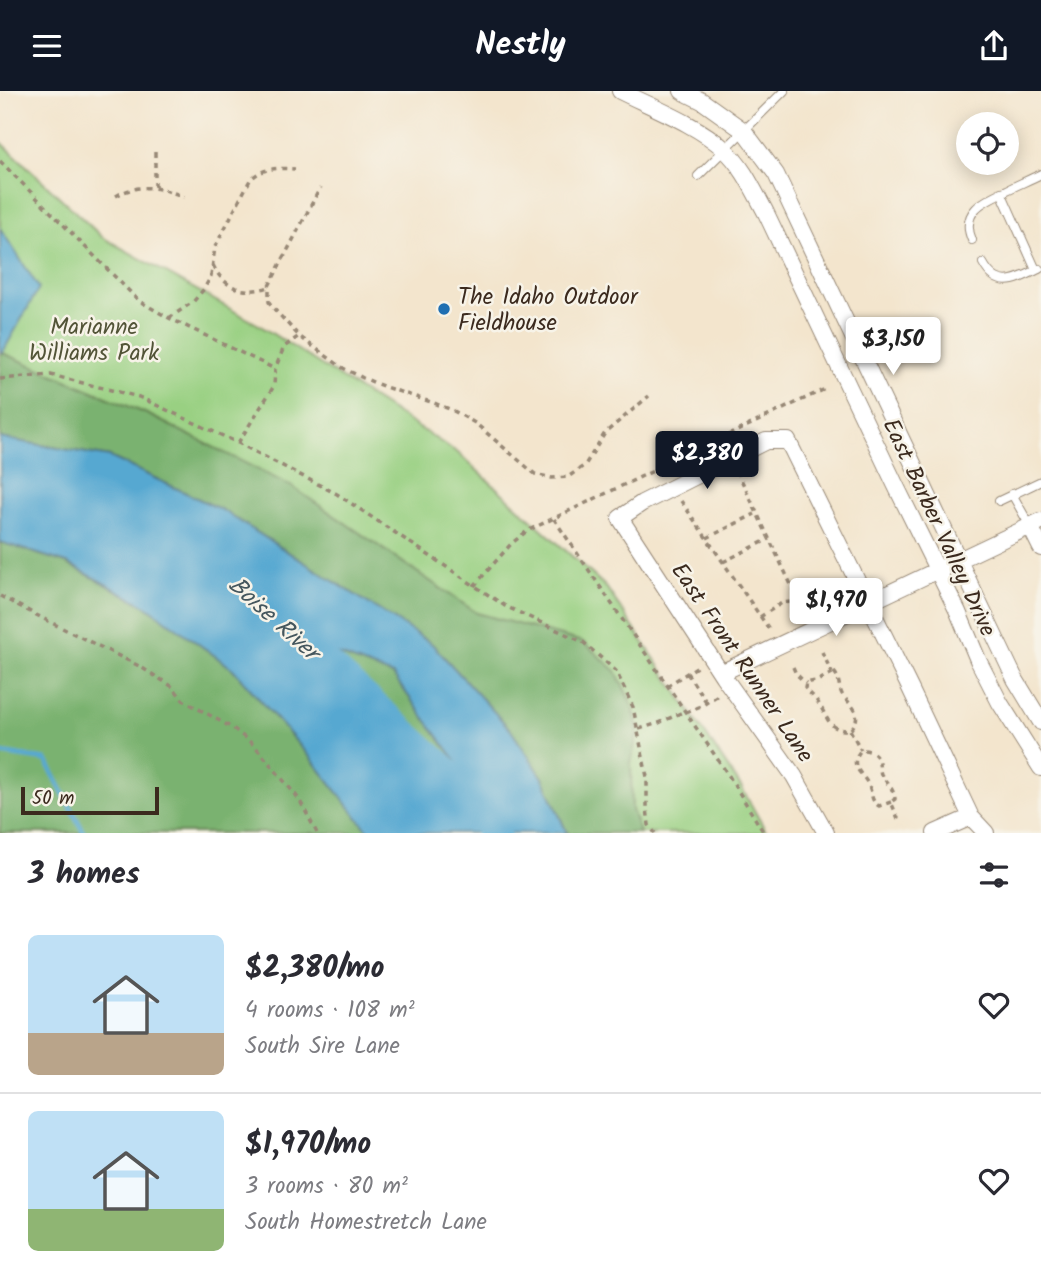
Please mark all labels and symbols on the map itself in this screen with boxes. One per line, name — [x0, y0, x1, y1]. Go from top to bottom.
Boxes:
place label: The Idaho Outdoor Fieldhouse — [458, 280, 639, 342]
marker: The Idaho Outdoor Fieldhouse — [436, 301, 452, 317]
park label: Marianne Williams Park — [29, 310, 159, 372]
pin: $3,150 — [836, 317, 950, 377]
street label: East Barber Valley Drive — [872, 413, 1005, 643]
pin: $2,380 — [650, 431, 764, 491]
street label: East Front Runner Lane — [661, 556, 822, 770]
water label: Boise River — [219, 567, 331, 674]
pin: $1,970 — [779, 579, 893, 638]
scale bar — [21, 784, 159, 816]

